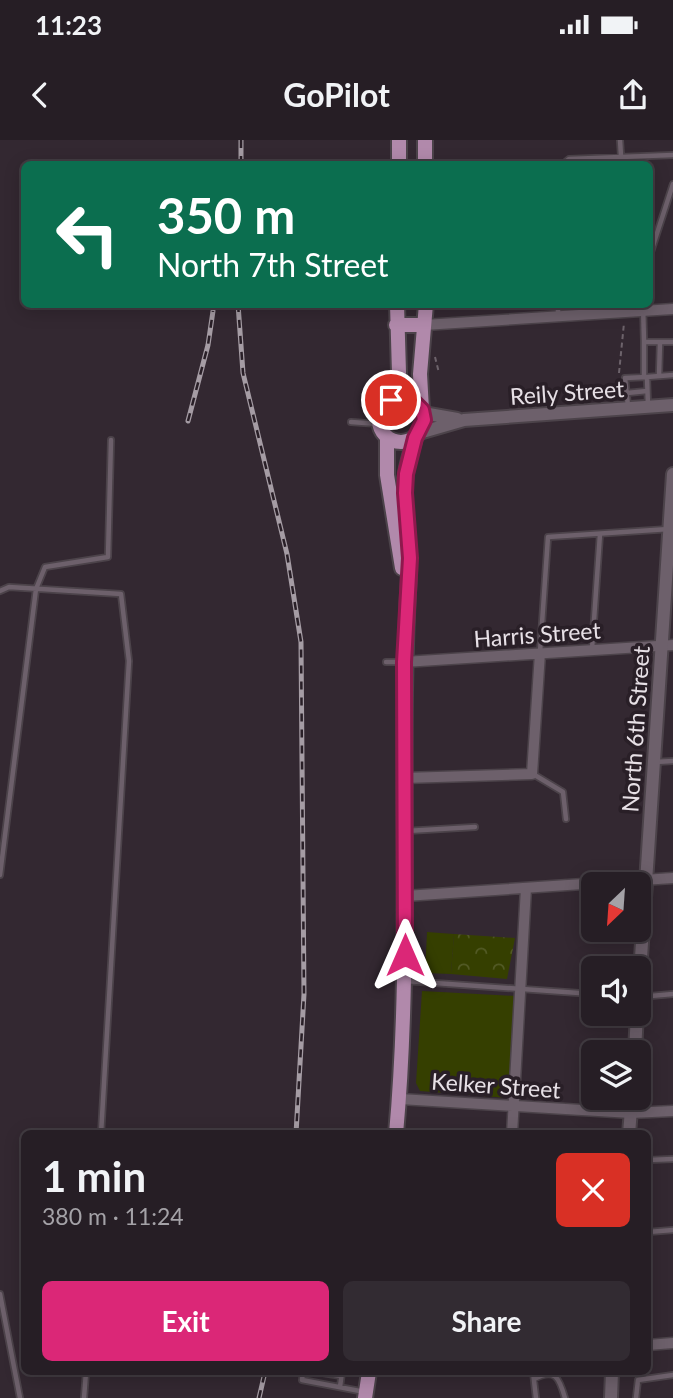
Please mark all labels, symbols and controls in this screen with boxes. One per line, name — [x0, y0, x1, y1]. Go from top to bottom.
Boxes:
text: 11:23 — [35, 9, 102, 41]
text: GoPilot — [283, 75, 390, 114]
icon: back — [21, 76, 59, 114]
icon: share — [614, 76, 652, 114]
text: 350 m — [157, 186, 295, 244]
icon: left — [42, 189, 133, 280]
text: North 7th Street — [157, 245, 389, 284]
pin — [361, 370, 421, 430]
street label: Reily Street — [509, 374, 626, 410]
icon: arrive — [372, 381, 410, 419]
street label: Harris Street — [473, 616, 602, 652]
street label: North 6th Street — [615, 644, 655, 813]
north arrow — [581, 872, 651, 942]
map controls — [581, 872, 651, 1110]
position arrow — [368, 918, 442, 992]
button: sound — [581, 956, 651, 1026]
button: layers — [581, 1040, 651, 1110]
street label: Kelker Street — [430, 1067, 562, 1104]
text: 1 min — [42, 1151, 146, 1201]
button: close — [556, 1153, 630, 1227]
text: 380 m · 11:24 — [42, 1202, 184, 1230]
button: Exit — [42, 1281, 329, 1361]
button: Share — [343, 1281, 630, 1361]

